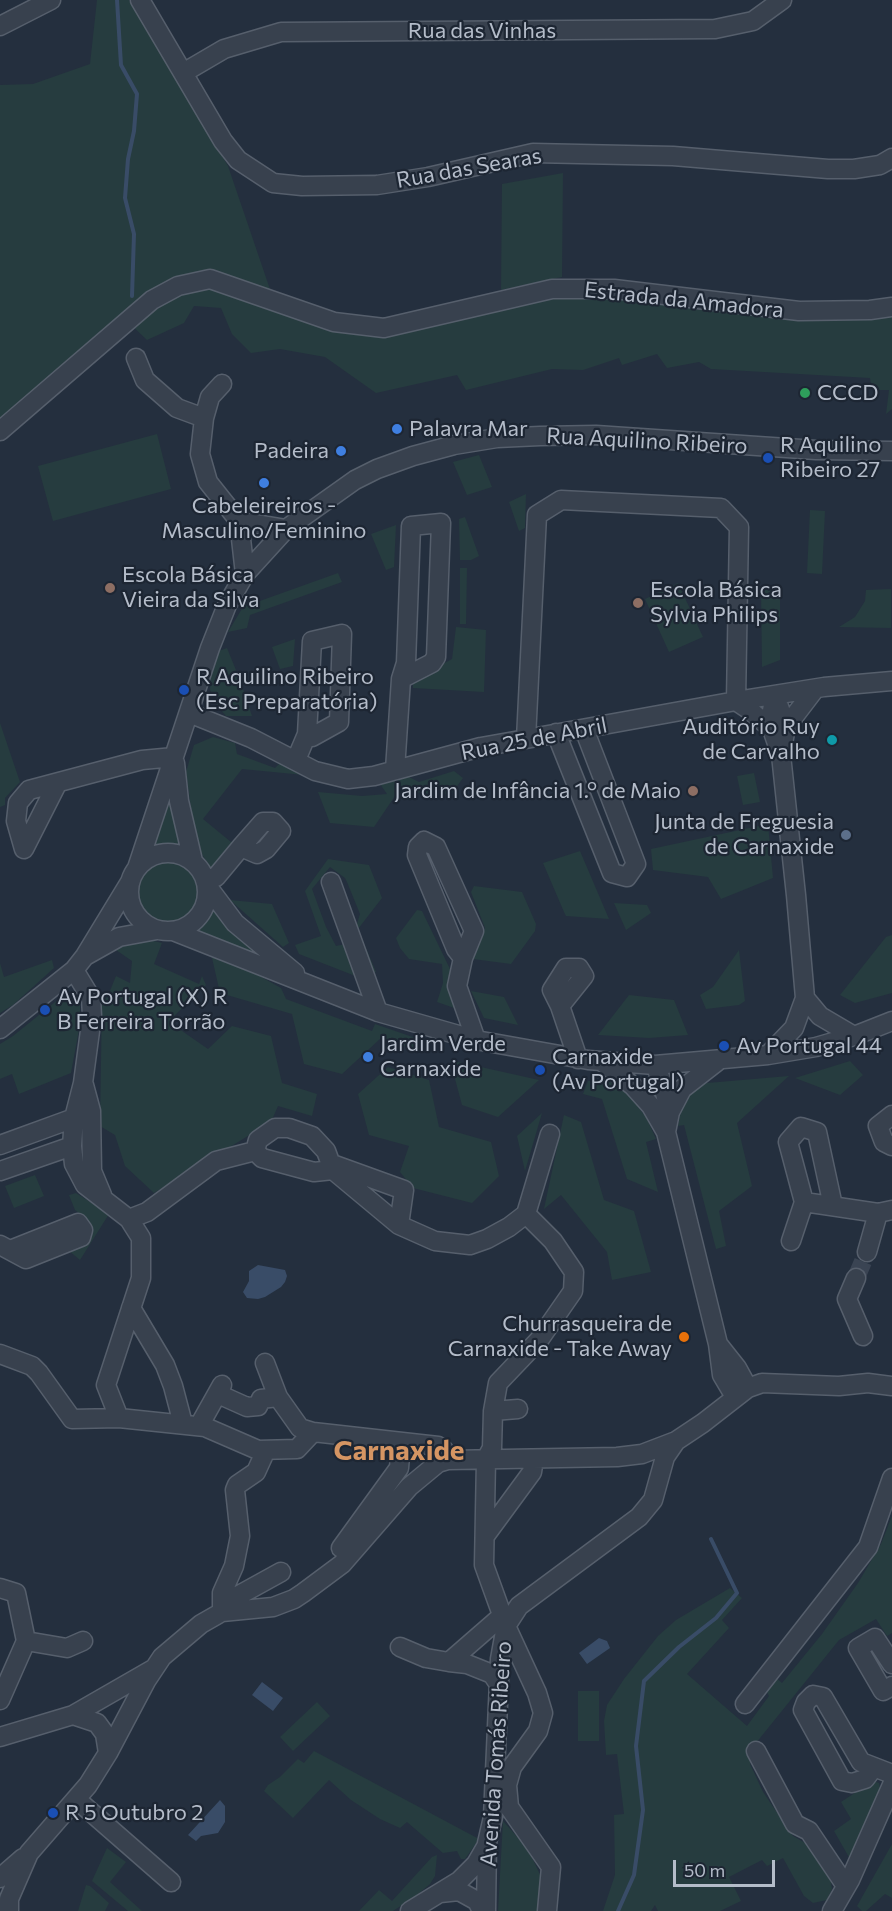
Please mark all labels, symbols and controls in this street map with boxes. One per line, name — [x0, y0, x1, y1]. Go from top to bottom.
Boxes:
street label: Rua das Vinhas — [408, 18, 556, 44]
street label: Rua das Searas — [394, 142, 544, 194]
street label: Estrada da Amadora — [583, 276, 785, 324]
place label: CCCD — [817, 380, 878, 406]
marker: CCCD — [798, 386, 812, 400]
place label: Palavra Mar — [409, 416, 528, 442]
marker: Palavra Mar — [390, 422, 404, 436]
street label: Rua Aquilino Ribeiro — [546, 423, 748, 459]
place label: R Aquilino Ribeiro 27 — [780, 432, 881, 484]
place label: Padeira — [254, 438, 329, 464]
marker: Padeira — [334, 444, 348, 458]
marker: R Aquilino Ribeiro 27 — [761, 451, 775, 465]
marker: Cabeleireiros - Masculino/Feminino — [257, 476, 271, 490]
place label: Cabeleireiros - Masculino/Feminino — [162, 493, 366, 544]
place label: Escola Básica Vieira da Silva — [122, 562, 259, 614]
place label: Escola Básica Sylvia Philips — [650, 577, 782, 628]
marker: Escola Básica Vieira da Silva — [103, 581, 117, 595]
marker: Escola Básica Sylvia Philips — [631, 596, 645, 610]
place label: R Aquilino Ribeiro (Esc Preparatória) — [196, 664, 377, 716]
marker: R Aquilino Ribeiro (Esc Preparatória) — [177, 683, 191, 697]
street label: Rua 25 de Abril — [459, 712, 609, 766]
place label: Auditório Ruy de Carvalho — [682, 714, 820, 766]
marker: Auditório Ruy de Carvalho — [825, 733, 839, 747]
place label: Jardim de Infância 1.º de Maio — [394, 778, 681, 804]
marker: Jardim de Infância 1.º de Maio — [686, 784, 700, 798]
place label: Junta de Freguesia de Carnaxide — [654, 809, 834, 860]
marker: Junta de Freguesia de Carnaxide — [839, 828, 853, 842]
place label: Av Portugal (X) R B Ferreira Torrão — [57, 984, 227, 1036]
marker: Av Portugal (X) R B Ferreira Torrão — [38, 1003, 52, 1017]
place label: Jardim Verde Carnaxide — [380, 1031, 506, 1082]
place label: Av Portugal 44 — [736, 1033, 882, 1059]
marker: Av Portugal 44 — [717, 1039, 731, 1053]
place label: Carnaxide (Av Portugal) — [552, 1044, 684, 1096]
marker: Jardim Verde Carnaxide — [361, 1050, 375, 1064]
marker: Carnaxide (Av Portugal) — [533, 1063, 547, 1077]
place label: Churrasqueira de Carnaxide - Take Away — [448, 1311, 672, 1362]
marker: Churrasqueira de Carnaxide - Take Away — [677, 1330, 691, 1344]
district label: Carnaxide — [333, 1434, 465, 1468]
street label: Avenida Tomás Ribeiro — [475, 1640, 517, 1868]
place label: R 5 Outubro 2 — [65, 1800, 203, 1826]
marker: R 5 Outubro 2 — [46, 1806, 60, 1820]
scale bar — [676, 1848, 778, 1886]
text: 50 m — [684, 1859, 725, 1881]

